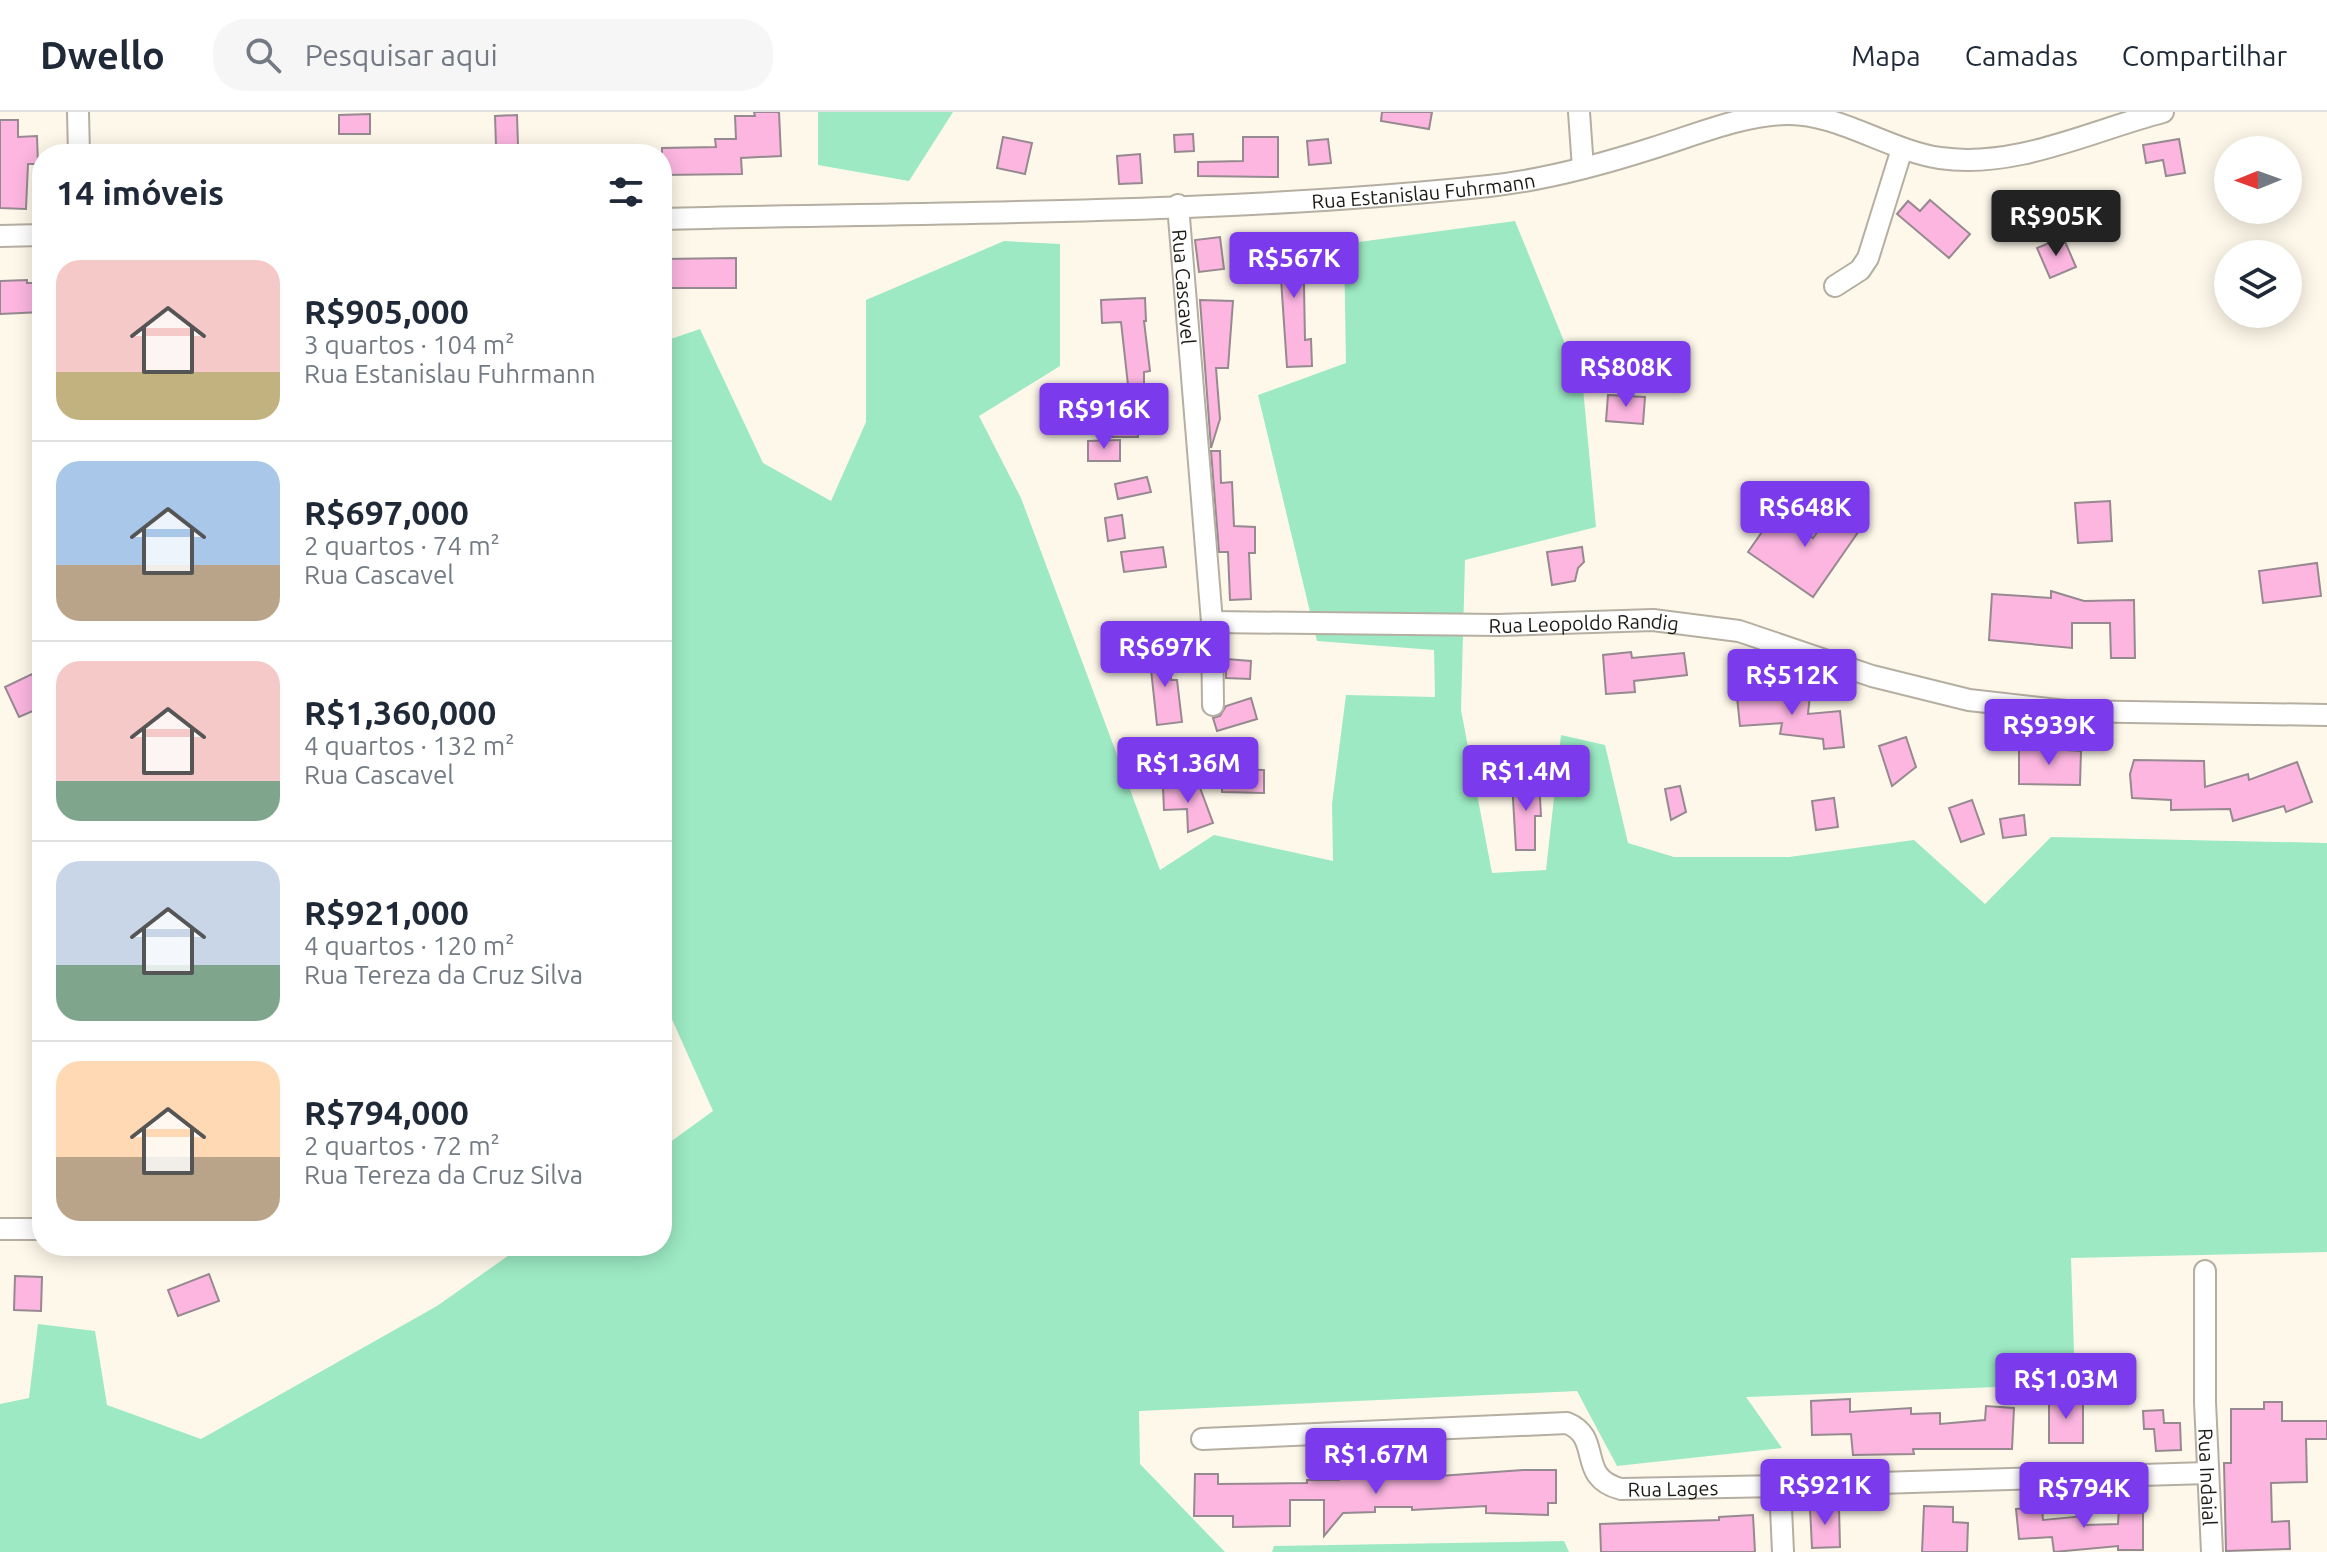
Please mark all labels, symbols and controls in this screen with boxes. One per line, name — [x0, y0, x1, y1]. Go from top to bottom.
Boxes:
search box — [213, 19, 773, 91]
icon: search — [241, 33, 285, 77]
text: Dwello — [40, 34, 165, 76]
text: Pesquisar aqui — [305, 38, 498, 72]
text: Mapa — [1851, 40, 1921, 71]
text: Camadas — [1965, 40, 2078, 71]
text: Compartilhar — [2122, 40, 2287, 71]
north arrow — [2214, 136, 2302, 224]
map controls — [2214, 136, 2302, 328]
street label: Rua Estanislau Fuhrmann — [1311, 168, 1537, 212]
icon: filters — [604, 170, 648, 214]
text: 14 imóveis — [56, 173, 224, 211]
pin: R$905K — [1991, 190, 2121, 258]
text: R$905K — [2009, 201, 2103, 230]
street label: Rua Cascavel — [1169, 228, 1201, 345]
pin: R$567K — [1229, 232, 1359, 300]
button: layers — [2214, 240, 2302, 328]
text: R$567K — [1247, 243, 1341, 272]
icon: home — [120, 292, 216, 388]
text: R$905,000 — [304, 292, 469, 330]
text: 3 quartos · 104 m² — [304, 330, 515, 359]
pin: R$808K — [1561, 341, 1691, 409]
text: R$808K — [1579, 352, 1673, 381]
text: Rua Estanislau Fuhrmann — [304, 359, 596, 388]
pin: R$916K — [1039, 383, 1169, 451]
text: R$916K — [1057, 394, 1151, 423]
pin: R$648K — [1740, 481, 1870, 549]
text: R$648K — [1758, 492, 1852, 521]
icon: home — [120, 493, 216, 589]
text: R$697,000 — [304, 493, 469, 531]
text: 2 quartos · 74 m² — [304, 531, 500, 560]
text: Rua Cascavel — [304, 560, 454, 589]
street label: Rua Leopoldo Randig — [1489, 608, 1680, 637]
pin: R$697K — [1100, 621, 1230, 689]
text: R$697K — [1118, 632, 1212, 661]
pin: R$512K — [1727, 649, 1857, 717]
text: R$512K — [1745, 660, 1839, 689]
icon: home — [120, 693, 216, 789]
text: R$1,360,000 — [304, 693, 496, 731]
pin: R$939K — [1984, 699, 2114, 767]
text: R$939K — [2002, 710, 2096, 739]
text: 4 quartos · 132 m² — [304, 731, 515, 760]
pin: R$1.36M — [1114, 737, 1262, 805]
pin: R$1.4M — [1461, 745, 1591, 813]
text: R$1.36M — [1135, 748, 1241, 777]
text: R$1.4M — [1481, 756, 1571, 785]
text: Rua Cascavel — [304, 760, 454, 789]
icon: home — [120, 893, 216, 989]
text: R$921,000 — [304, 893, 469, 931]
text: 4 quartos · 120 m² — [304, 931, 515, 960]
text: Rua Tereza da Cruz Silva — [304, 960, 583, 989]
icon: home — [120, 1093, 216, 1189]
text: R$794,000 — [304, 1093, 469, 1131]
text: 2 quartos · 72 m² — [304, 1131, 500, 1160]
text: Rua Tereza da Cruz Silva — [304, 1160, 583, 1189]
pin: R$1.03M — [1992, 1353, 2140, 1421]
text: R$1.03M — [2013, 1364, 2119, 1393]
pin: R$1.67M — [1302, 1428, 1450, 1496]
street label: Rua Indaial — [2195, 1428, 2222, 1526]
text: R$1.67M — [1323, 1439, 1429, 1468]
pin: R$921K — [1760, 1459, 1890, 1527]
pin: R$794K — [2019, 1462, 2149, 1530]
text: R$921K — [1778, 1470, 1872, 1499]
text: R$794K — [2037, 1473, 2131, 1502]
street label: Rua Lages — [1627, 1476, 1718, 1500]

